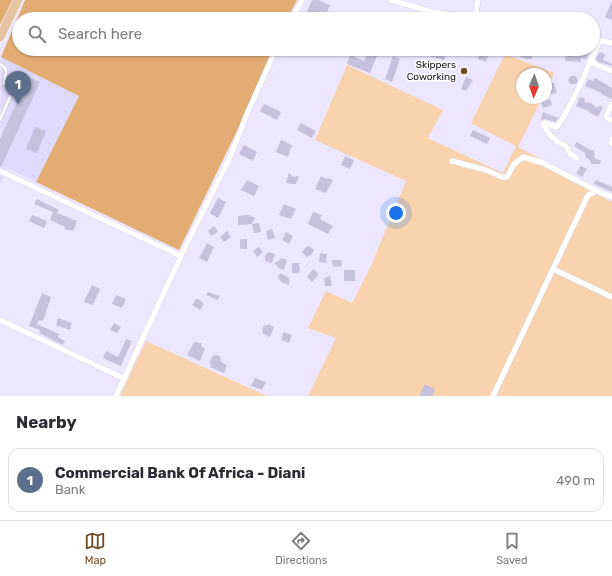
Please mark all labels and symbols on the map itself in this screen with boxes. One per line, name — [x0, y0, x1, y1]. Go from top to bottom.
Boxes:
place label: Skippers Coworking — [407, 59, 456, 83]
marker: Skippers Coworking — [459, 66, 469, 76]
north arrow — [516, 68, 552, 104]
pin: 1 — [5, 71, 31, 104]
your location — [386, 203, 406, 223]

